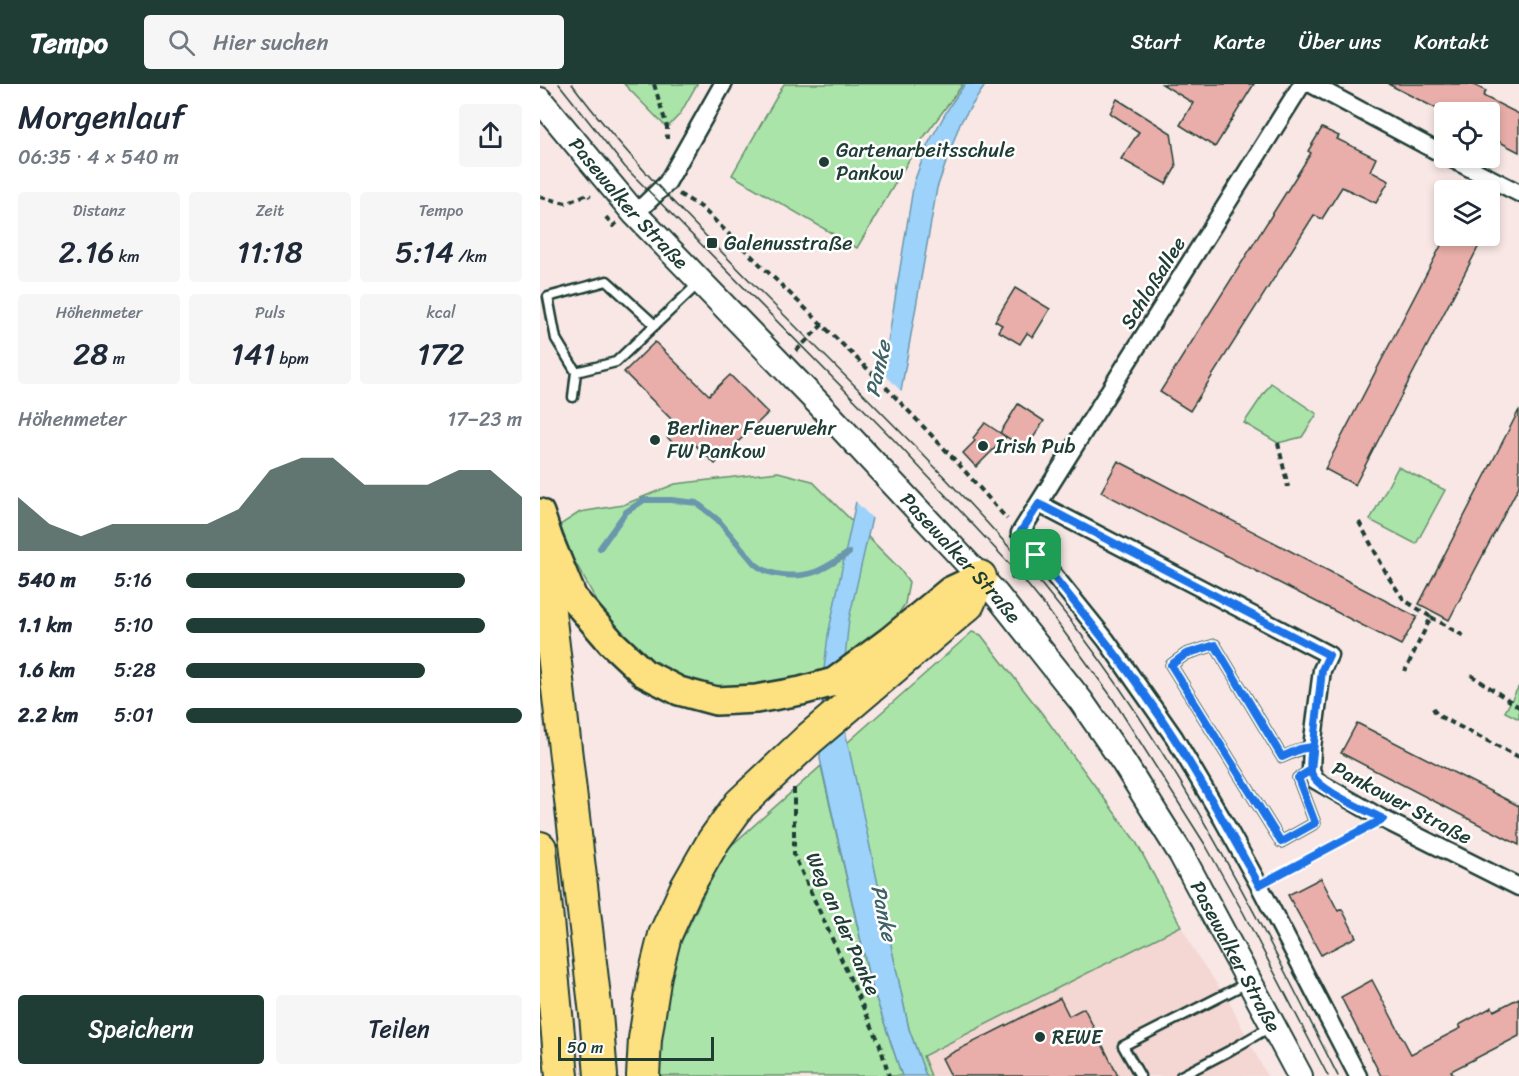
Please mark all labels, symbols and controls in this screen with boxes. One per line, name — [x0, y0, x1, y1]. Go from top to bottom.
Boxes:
search box — [144, 15, 564, 69]
text: Tempo — [30, 18, 108, 67]
text: Hier suchen — [213, 23, 328, 62]
text: Start — [1131, 23, 1181, 61]
text: Karte — [1214, 23, 1266, 61]
text: Über uns — [1299, 23, 1381, 61]
text: Kontakt — [1414, 23, 1489, 61]
icon: search — [165, 26, 198, 59]
text: Morgenlauf — [18, 88, 185, 146]
map controls — [1434, 102, 1500, 246]
button: locate — [1434, 102, 1500, 168]
button: share — [459, 104, 522, 167]
street label: Pasewalker Straße — [560, 129, 698, 278]
place label: Gartenarbeitsschule Pankow — [836, 133, 1015, 191]
text: 06:35 · 4 × 540 m — [18, 140, 179, 175]
marker: Gartenarbeitsschule Pankow — [817, 155, 831, 169]
button: layers — [1434, 180, 1500, 246]
text: Distanz — [73, 196, 125, 225]
text: Zeit — [256, 196, 284, 225]
text: Tempo — [419, 196, 463, 225]
text: 2.16 — [58, 225, 115, 279]
text: 11:18 — [237, 225, 303, 279]
text: 5:14 — [395, 225, 454, 279]
place label: Galenusstraße — [724, 226, 852, 261]
street label: Schloßallee — [1111, 230, 1195, 336]
marker: Galenusstraße — [705, 236, 719, 250]
text: km — [115, 242, 140, 271]
text: /km — [454, 242, 487, 271]
text: Höhenmeter — [56, 298, 142, 327]
text: Puls — [255, 298, 285, 327]
text: kcal — [426, 298, 456, 327]
text: 28 — [73, 327, 108, 381]
text: 141 — [231, 327, 275, 381]
text: 172 — [417, 327, 465, 381]
water label: Panke — [854, 335, 903, 401]
text: m — [108, 344, 125, 373]
text: bpm — [275, 344, 309, 373]
text: Höhenmeter — [18, 402, 126, 437]
text: 17–23 m — [448, 402, 522, 437]
place label: Berliner Feuerwehr FW Pankow — [667, 411, 838, 469]
place label: Irish Pub — [994, 429, 1075, 464]
marker: Berliner Feuerwehr FW Pankow — [648, 433, 662, 447]
marker: Irish Pub — [976, 439, 990, 453]
street label: Pasewalker Straße — [892, 484, 1031, 631]
pin — [1010, 529, 1061, 580]
icon: arrive — [1019, 538, 1052, 571]
text: 540 m — [18, 563, 76, 598]
text: 5:16 — [114, 563, 152, 598]
text: 1.1 km — [18, 608, 72, 643]
text: 5:10 — [114, 608, 153, 643]
text: 1.6 km — [18, 653, 75, 688]
text: 5:28 — [114, 653, 156, 688]
text: 2.2 km — [18, 698, 78, 733]
text: 5:01 — [114, 698, 153, 733]
street label: Pankower Straße — [1326, 751, 1478, 855]
street label: Weg an der Panke — [796, 846, 890, 1002]
street label: Pasewalker Straße — [1181, 874, 1291, 1039]
water label: Panke — [860, 881, 909, 947]
button: Speichern — [18, 995, 264, 1064]
button: Teilen — [276, 995, 522, 1064]
place label: REWE — [1052, 1020, 1104, 1055]
marker: REWE — [1033, 1030, 1047, 1044]
text: 50 m — [567, 1033, 603, 1062]
scale bar — [558, 1034, 714, 1062]

